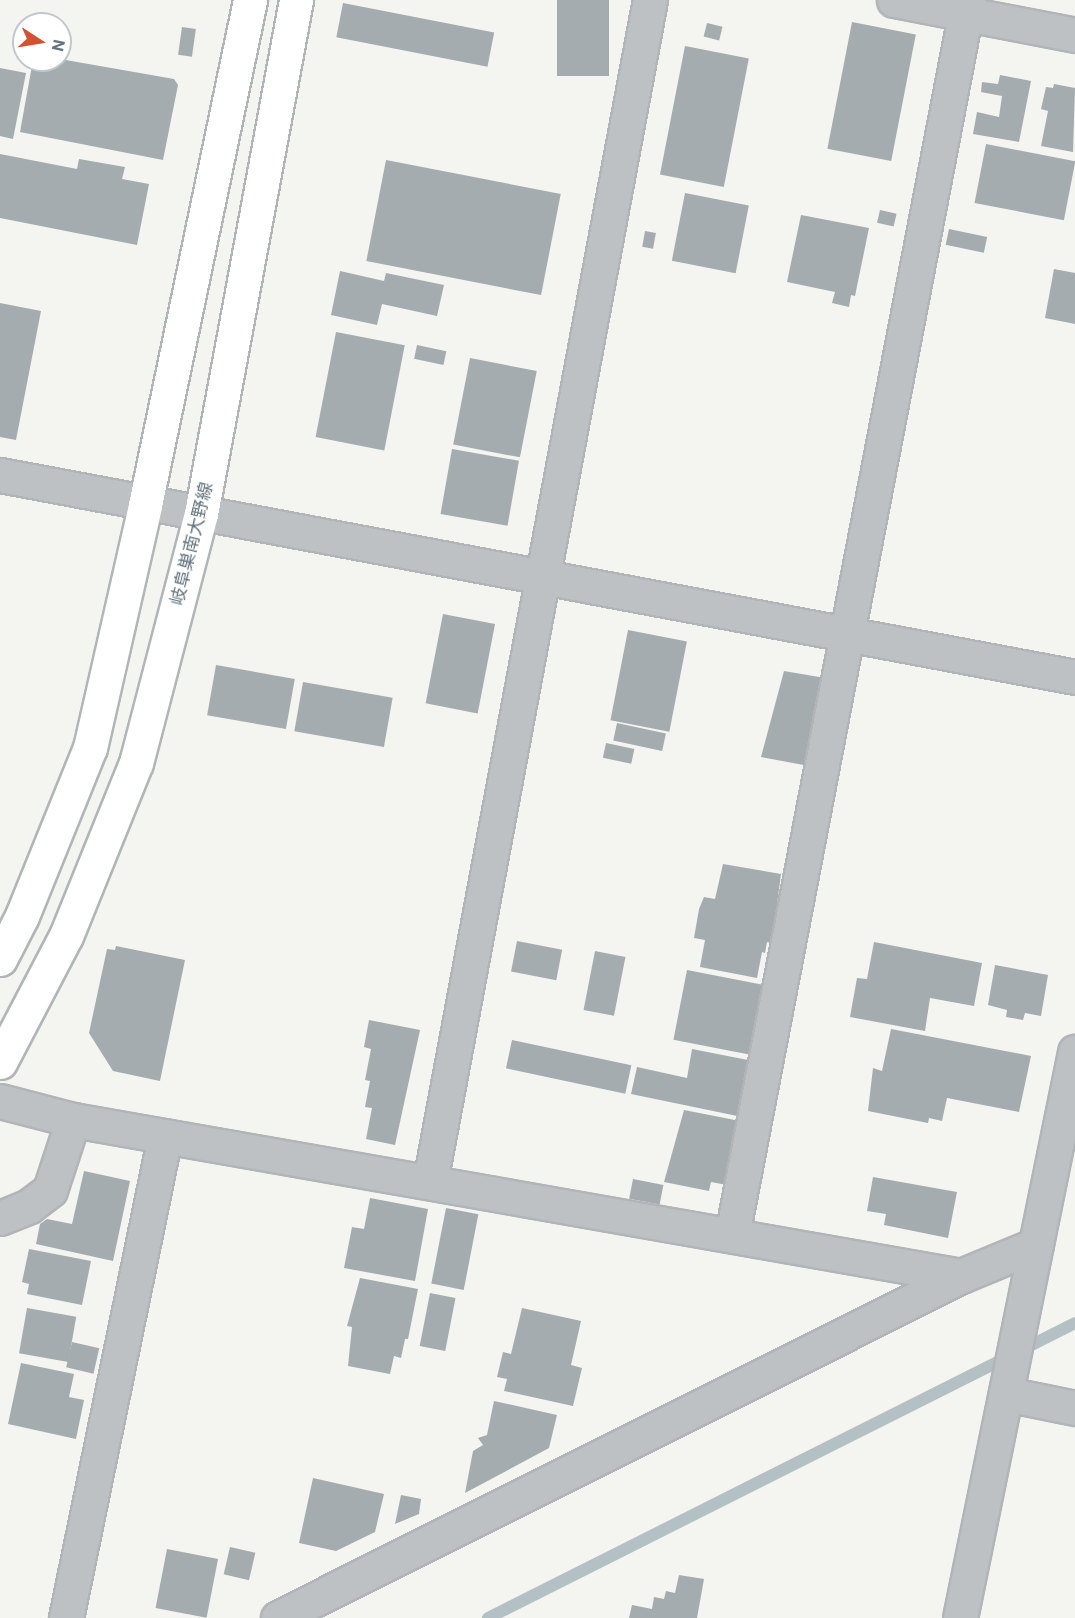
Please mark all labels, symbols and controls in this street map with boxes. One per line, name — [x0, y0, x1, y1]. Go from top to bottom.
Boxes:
north arrow — [12, 12, 72, 72]
text: N — [48, 38, 69, 53]
street label: 岐阜巣南大野線 — [166, 480, 218, 608]

